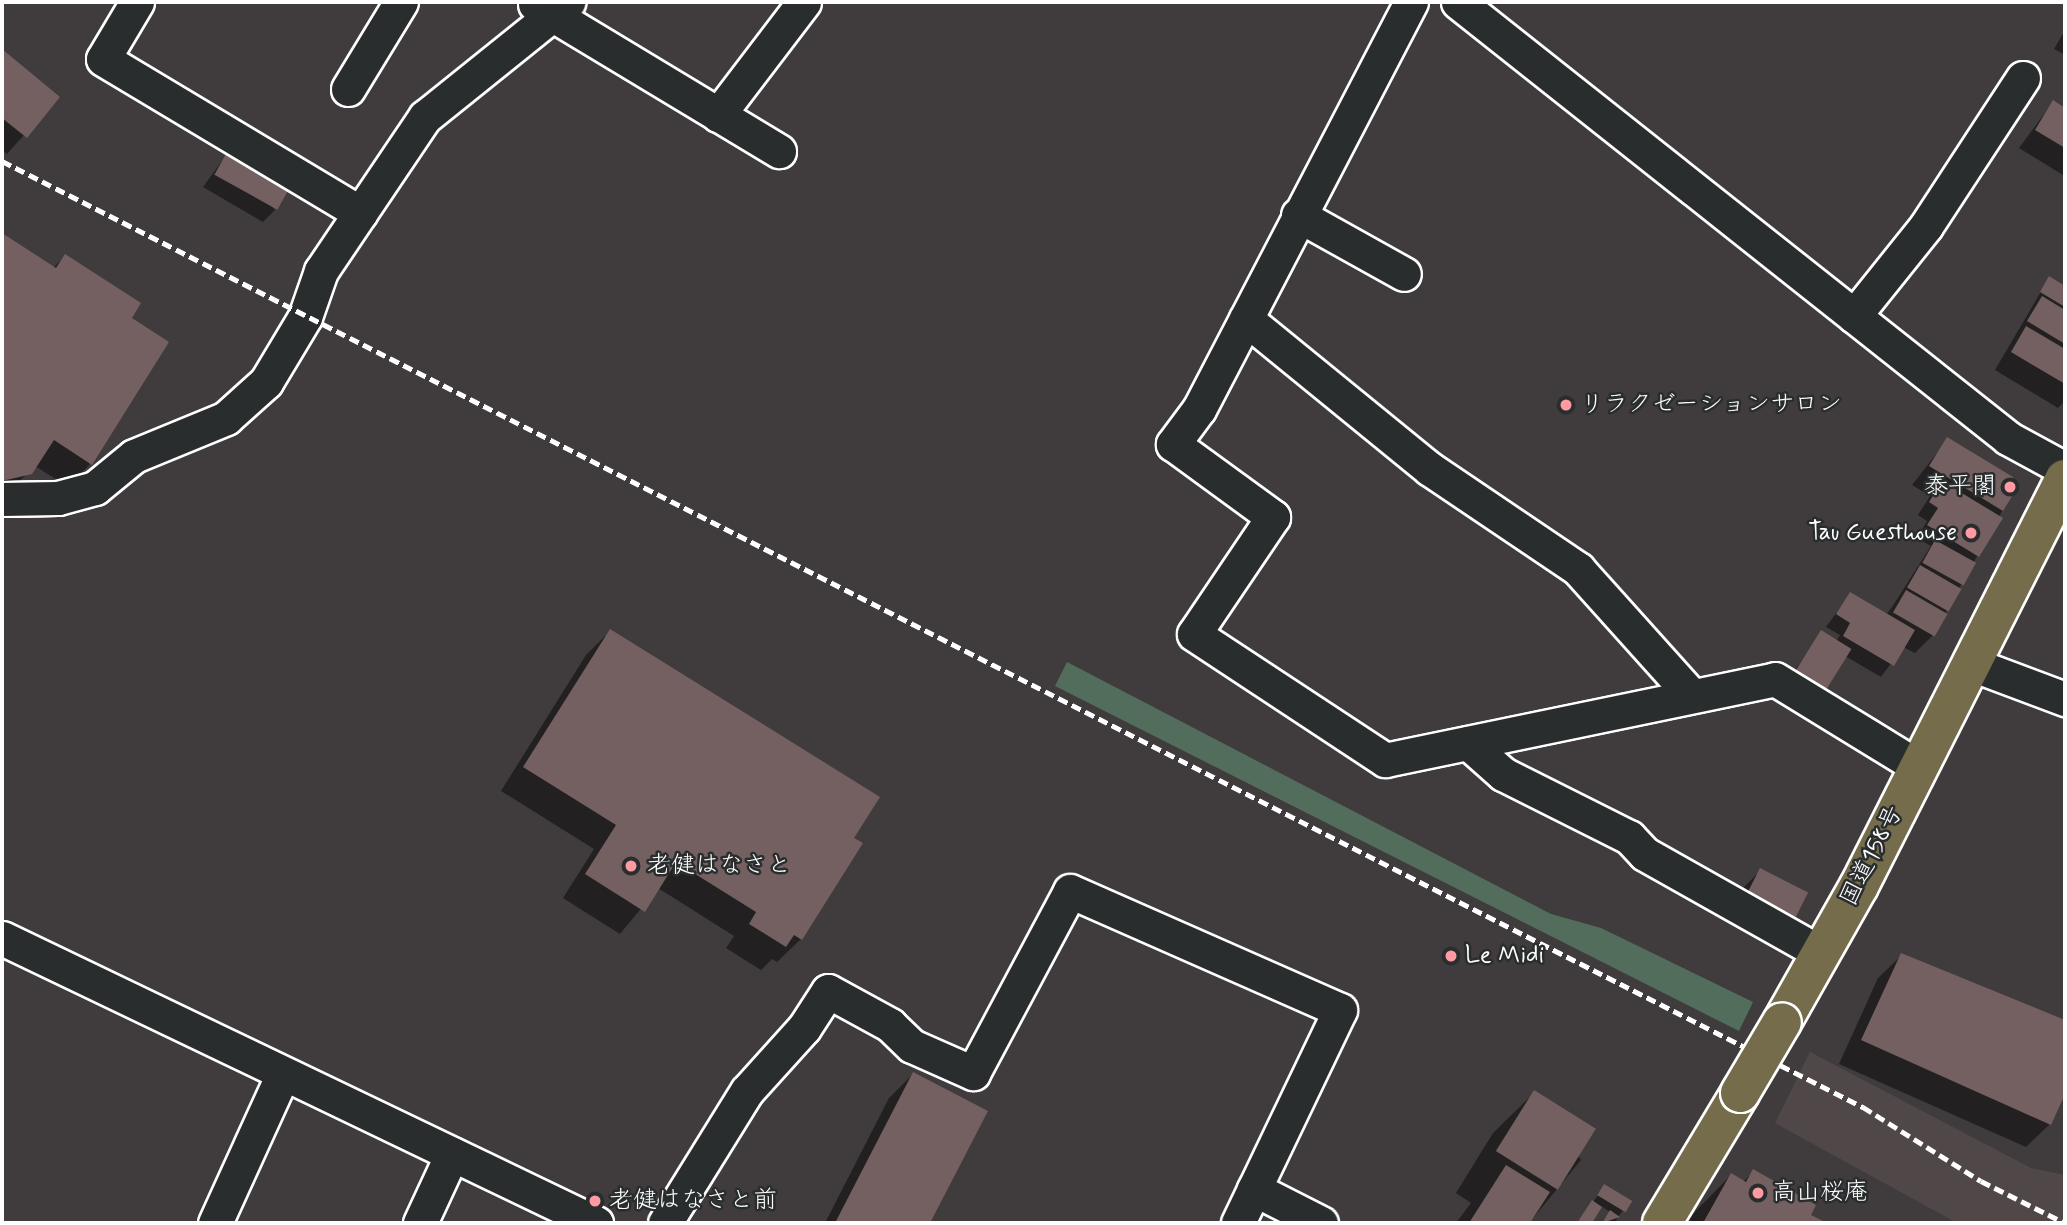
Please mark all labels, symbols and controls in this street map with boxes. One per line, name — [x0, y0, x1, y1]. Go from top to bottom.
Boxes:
place label: リラクゼーションサロン — [1580, 391, 1843, 419]
marker: リラクゼーションサロン — [1558, 397, 1574, 413]
place label: 泰平閣 — [1924, 473, 1996, 501]
marker: 泰平閣 — [2002, 479, 2018, 495]
place label: Tau Guesthouse — [1812, 519, 1957, 547]
marker: Tau Guesthouse — [1963, 525, 1979, 541]
street label: 国道158号 — [1835, 801, 1909, 911]
place label: 老健はなさと — [647, 852, 791, 880]
marker: 老健はなさと — [621, 856, 641, 876]
place label: Le Midi — [1465, 942, 1542, 970]
marker: Le Midi — [1443, 948, 1459, 964]
place label: 高山桜庵 — [1772, 1179, 1868, 1207]
marker: 高山桜庵 — [1750, 1185, 1766, 1201]
place label: 老健はなさと前 — [609, 1187, 777, 1215]
marker: 老健はなさと前 — [587, 1193, 603, 1209]

